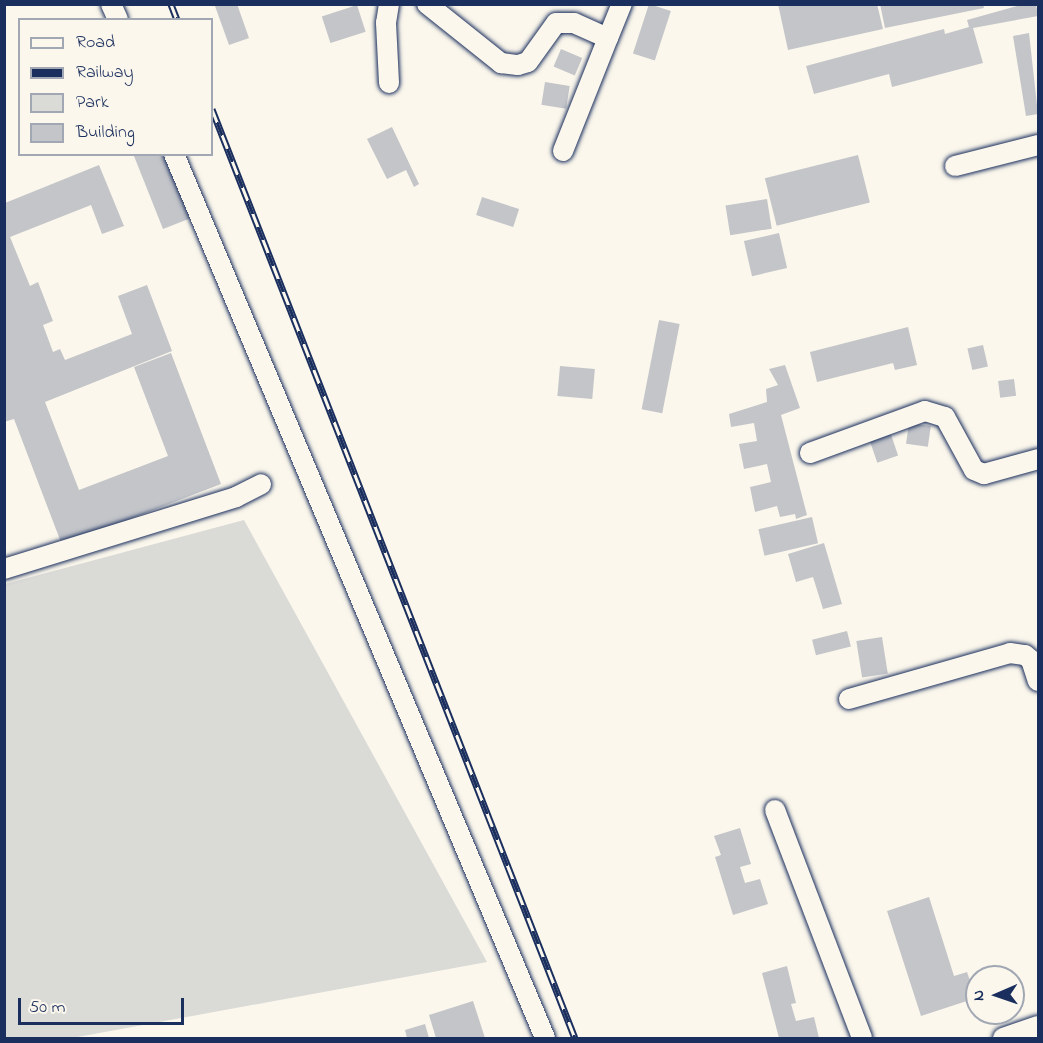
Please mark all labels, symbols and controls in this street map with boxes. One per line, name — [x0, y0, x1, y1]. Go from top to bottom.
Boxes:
legend — [18, 18, 213, 156]
text: Road — [76, 30, 115, 56]
text: Railway — [76, 60, 133, 86]
text: Park — [76, 90, 109, 116]
text: Building — [76, 120, 135, 146]
north arrow — [965, 965, 1025, 1025]
scale bar — [21, 986, 188, 1024]
text: N — [967, 990, 991, 1001]
text: 50 m — [29, 995, 66, 1021]

